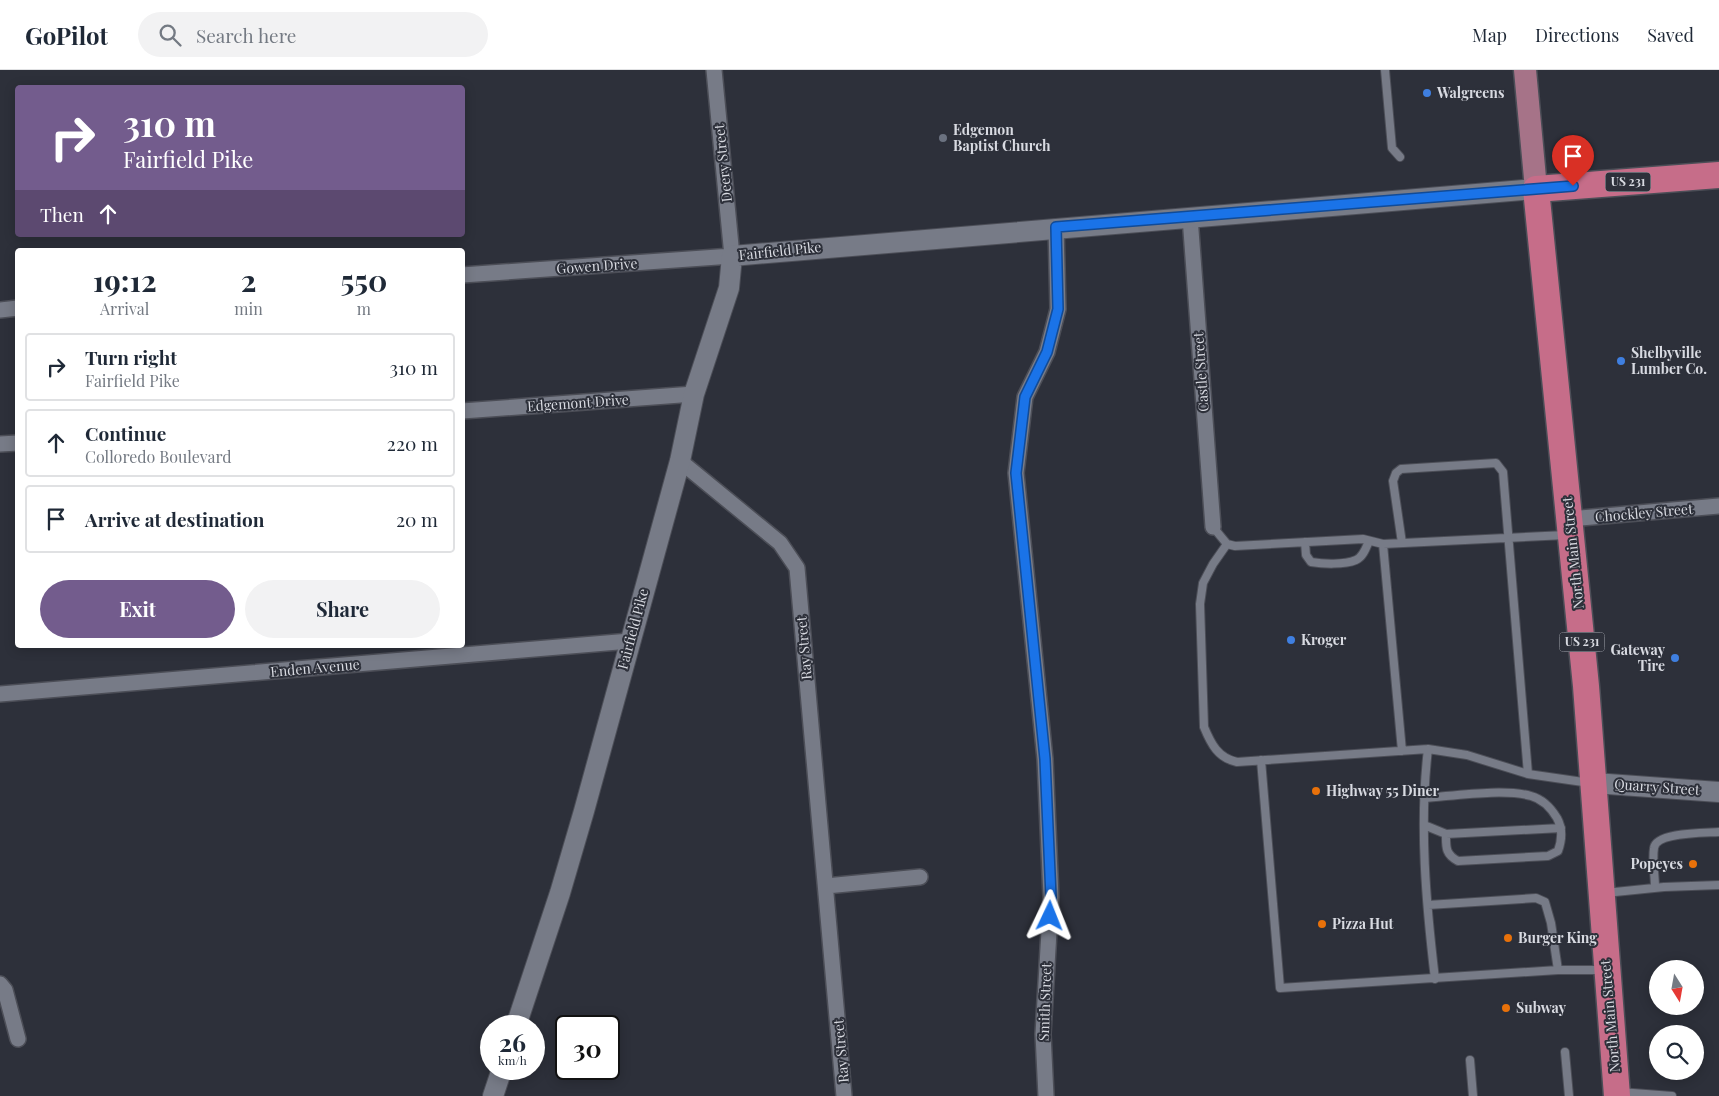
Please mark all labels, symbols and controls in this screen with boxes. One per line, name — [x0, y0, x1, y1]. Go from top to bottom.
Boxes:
search box — [138, 12, 488, 57]
text: GoPilot — [25, 19, 108, 51]
icon: search — [156, 21, 184, 49]
text: Search here — [196, 22, 296, 48]
text: Map — [1472, 23, 1507, 47]
text: Directions — [1535, 23, 1619, 47]
text: Saved — [1647, 23, 1694, 47]
place label: Walgreens — [1436, 83, 1504, 102]
marker: Walgreens — [1421, 87, 1433, 99]
text: 310 m — [123, 99, 216, 146]
icon: right — [40, 105, 105, 170]
place label: Edgemon Baptist Church — [953, 120, 1051, 155]
street label: Deery Street — [709, 122, 736, 203]
marker: Edgemon Baptist Church — [937, 132, 949, 144]
pin — [1552, 135, 1594, 186]
icon: arrive — [1559, 142, 1587, 170]
text: Fairfield Pike — [123, 144, 253, 174]
road number: US 231 — [1606, 172, 1650, 191]
icon: ahead — [94, 200, 122, 228]
text: Then — [40, 201, 84, 227]
street label: Fairfield Pike — [738, 237, 822, 264]
street label: Gowen Drive — [556, 253, 638, 278]
text: 19:12 — [93, 260, 157, 300]
text: 2 — [241, 260, 256, 300]
text: 550 — [340, 260, 387, 300]
text: Arrival — [100, 298, 149, 319]
text: min — [234, 298, 263, 319]
text: m — [357, 298, 371, 319]
street label: Castle Street — [1188, 331, 1213, 413]
place label: Shelbyville Lumber Co. — [1631, 343, 1707, 378]
text: Turn right — [85, 344, 177, 370]
icon: right — [42, 353, 70, 381]
text: 310 m — [389, 354, 438, 380]
marker: Shelbyville Lumber Co. — [1615, 355, 1627, 367]
text: Fairfield Pike — [85, 370, 180, 391]
street label: Edgemont Drive — [526, 389, 629, 416]
text: Continue — [85, 420, 166, 446]
icon: ahead — [42, 429, 70, 457]
text: 220 m — [387, 430, 438, 456]
text: Colloredo Boulevard — [85, 446, 232, 467]
street label: North Main Street — [1557, 495, 1588, 610]
street label: Chockley Street — [1594, 499, 1695, 526]
icon: arrive — [42, 505, 70, 533]
text: Arrive at destination — [85, 506, 265, 532]
text: 20 m — [396, 506, 438, 532]
button: Exit — [40, 580, 235, 638]
button: Share — [245, 580, 440, 638]
street label: Fairfield Pike — [613, 586, 652, 671]
street label: Ray Street — [791, 614, 816, 681]
place label: Kroger — [1301, 630, 1347, 649]
road number: US 231 — [1560, 632, 1604, 652]
marker: Kroger — [1285, 634, 1297, 646]
place label: Gateway Tire — [1610, 640, 1666, 675]
marker: Gateway Tire — [1669, 652, 1681, 664]
street label: Enden Avenue — [269, 654, 360, 681]
street label: Quarry Street — [1614, 774, 1701, 799]
place label: Highway 55 Diner — [1326, 781, 1440, 800]
marker: Highway 55 Diner — [1310, 785, 1322, 797]
place label: Popeyes — [1630, 854, 1683, 873]
marker: Popeyes — [1687, 858, 1699, 870]
position arrow — [1023, 889, 1075, 941]
place label: Pizza Hut — [1332, 914, 1394, 933]
marker: Pizza Hut — [1316, 918, 1328, 930]
place label: Burger King — [1518, 928, 1597, 947]
marker: Burger King — [1502, 932, 1514, 944]
street label: North Main Street — [1595, 958, 1624, 1073]
north arrow — [1649, 960, 1704, 1015]
map controls — [1649, 960, 1704, 1080]
street label: Smith Street — [1034, 961, 1055, 1041]
place label: Subway — [1516, 998, 1567, 1017]
marker: Subway — [1500, 1002, 1512, 1014]
speed limit sign: 30 — [555, 1015, 620, 1080]
street label: Ray Street — [828, 1017, 853, 1084]
text: 26 — [499, 1025, 526, 1058]
button: search — [1649, 1025, 1704, 1080]
text: km/h — [498, 1052, 527, 1068]

